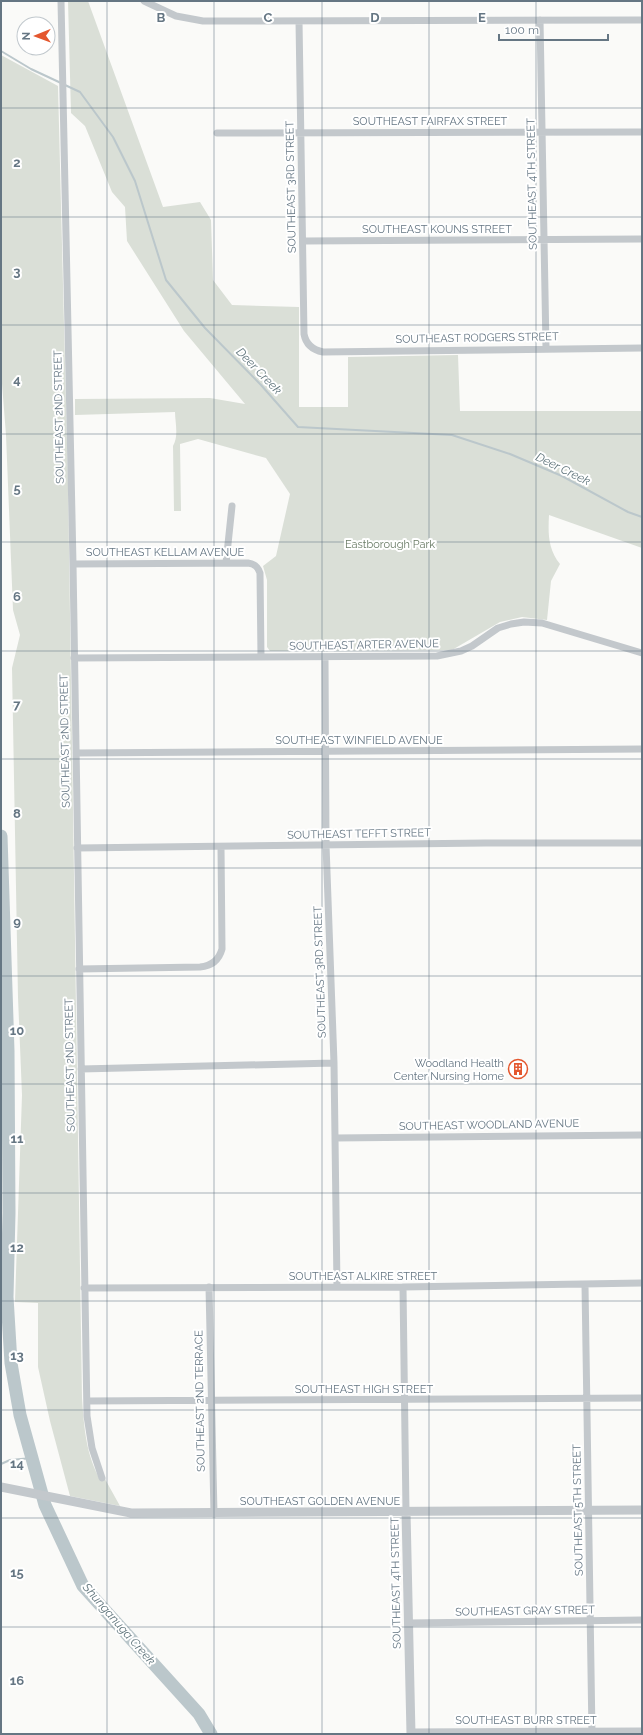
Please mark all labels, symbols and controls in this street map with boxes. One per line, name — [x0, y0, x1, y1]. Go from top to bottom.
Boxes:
text: B — [157, 10, 166, 25]
text: C — [264, 10, 273, 25]
text: D — [370, 10, 380, 25]
text: E — [478, 10, 486, 25]
north arrow — [16, 16, 56, 56]
scale bar — [499, 16, 608, 42]
text: 100 m — [505, 23, 539, 37]
text: N — [20, 32, 33, 40]
street label: SOUTHEAST FAIRFAX STREET — [353, 115, 508, 128]
street label: SOUTHEAST 4TH STREET — [524, 118, 540, 250]
street label: SOUTHEAST 3RD STREET — [283, 120, 299, 253]
text: 2 — [13, 155, 21, 170]
street label: SOUTHEAST KOUNS STREET — [362, 223, 512, 236]
text: 3 — [13, 264, 21, 279]
street label: SOUTHEAST RODGERS STREET — [395, 330, 559, 346]
water label: Deer Creek — [233, 345, 285, 398]
street label: SOUTHEAST 2ND STREET — [51, 350, 67, 484]
text: 4 — [13, 372, 21, 387]
water label: Deer Creek — [533, 450, 593, 488]
text: 5 — [13, 481, 21, 496]
park label: Eastborough Park — [345, 538, 435, 551]
street label: SOUTHEAST KELLAM AVENUE — [86, 546, 245, 559]
text: 6 — [13, 589, 21, 604]
street label: SOUTHEAST ARTER AVENUE — [289, 637, 439, 653]
street label: SOUTHEAST 2ND STREET — [57, 674, 73, 808]
text: 7 — [13, 697, 21, 712]
street label: SOUTHEAST WINFIELD AVENUE — [275, 734, 443, 747]
text: 8 — [13, 806, 21, 821]
street label: SOUTHEAST TEFFT STREET — [287, 826, 431, 842]
street label: SOUTHEAST 3RD STREET — [311, 905, 329, 1038]
text: 9 — [13, 914, 21, 929]
street label: SOUTHEAST 2ND STREET — [62, 998, 78, 1132]
text: 10 — [10, 1023, 24, 1038]
place label: Woodland Health Center Nursing Home — [393, 1057, 505, 1083]
building icon: Woodland Health Center Nursing Home — [507, 1058, 529, 1080]
street label: SOUTHEAST WOODLAND AVENUE — [399, 1117, 580, 1133]
text: 11 — [11, 1131, 24, 1146]
text: 12 — [10, 1240, 24, 1255]
street label: SOUTHEAST ALKIRE STREET — [289, 1270, 438, 1283]
street label: SOUTHEAST 2ND TERRACE — [192, 1330, 208, 1472]
text: 13 — [10, 1348, 24, 1363]
street label: SOUTHEAST HIGH STREET — [295, 1383, 433, 1396]
street label: SOUTHEAST 5TH STREET — [570, 1444, 586, 1576]
text: 14 — [10, 1456, 24, 1471]
street label: SOUTHEAST GOLDEN AVENUE — [240, 1495, 401, 1508]
street label: SOUTHEAST 4TH STREET — [388, 1517, 404, 1649]
text: 15 — [10, 1565, 24, 1580]
water label: Shunganuga Creek — [79, 1580, 159, 1668]
street label: SOUTHEAST GRAY STREET — [455, 1603, 595, 1619]
text: 16 — [10, 1673, 24, 1688]
street label: SOUTHEAST BURR STREET — [455, 1714, 597, 1727]

